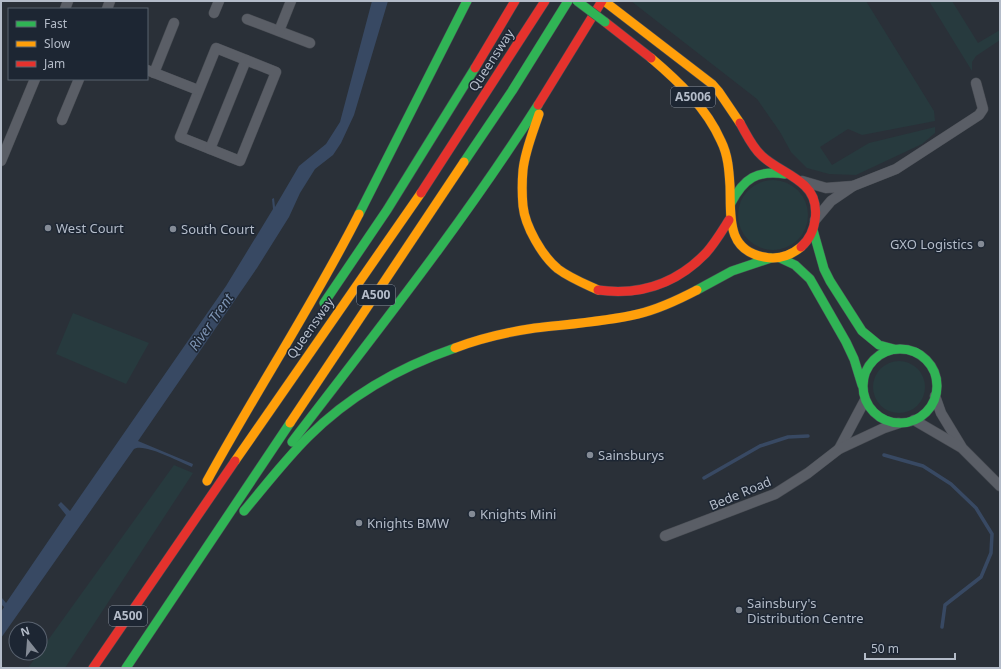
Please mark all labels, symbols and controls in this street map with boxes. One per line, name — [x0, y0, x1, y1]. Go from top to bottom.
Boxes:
legend — [8, 8, 148, 80]
text: Fast — [44, 15, 68, 32]
street label: Queensway — [464, 25, 518, 95]
text: Slow — [44, 35, 71, 52]
text: Jam — [43, 55, 65, 72]
road number: A5006 — [671, 87, 715, 107]
place label: West Court — [56, 219, 124, 237]
place label: South Court — [181, 220, 255, 238]
marker: West Court — [43, 223, 53, 233]
marker: South Court — [168, 224, 178, 234]
place label: GXO Logistics — [890, 235, 973, 253]
marker: GXO Logistics — [976, 239, 986, 249]
road number: A500 — [357, 285, 395, 305]
water label: River Trent — [184, 288, 238, 354]
street label: Queensway — [282, 293, 338, 362]
place label: Sainsburys — [598, 446, 664, 464]
marker: Sainsburys — [585, 450, 595, 460]
street label: Bede Road — [706, 472, 774, 514]
place label: Knights Mini — [480, 505, 556, 523]
marker: Knights Mini — [467, 509, 477, 519]
place label: Knights BMW — [367, 514, 449, 532]
marker: Knights BMW — [354, 518, 364, 528]
place label: Sainsbury's Distribution Centre — [747, 594, 864, 627]
marker: Sainsbury's Distribution Centre — [734, 605, 744, 615]
road number: A500 — [109, 606, 147, 626]
north arrow — [8, 621, 48, 661]
text: N — [18, 622, 31, 639]
scale bar — [865, 635, 955, 661]
text: 50 m — [871, 640, 899, 657]

